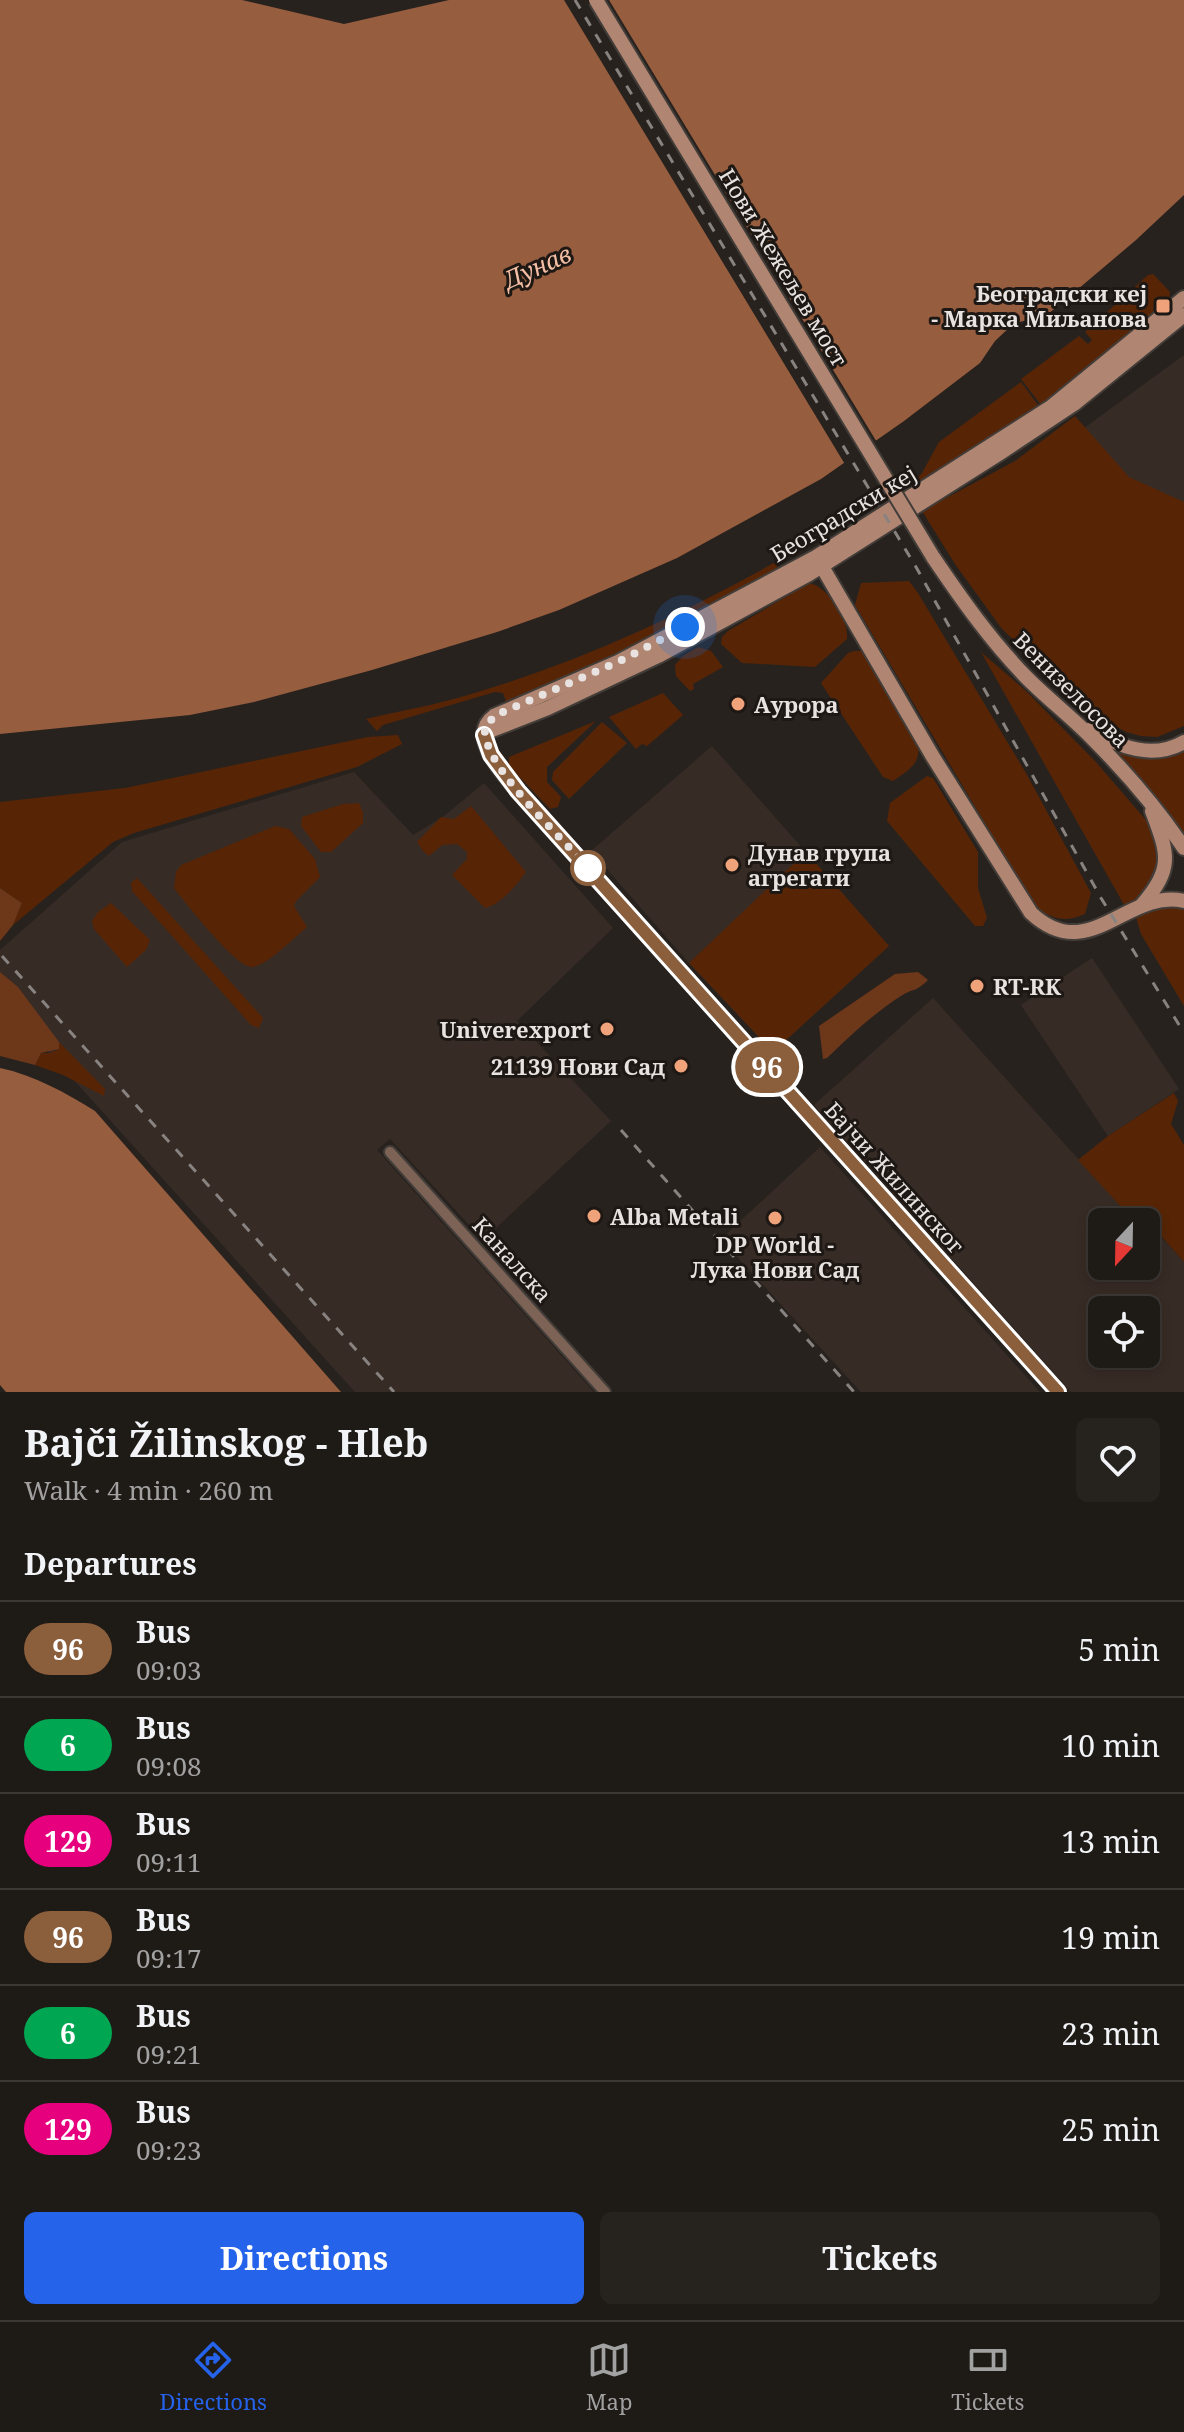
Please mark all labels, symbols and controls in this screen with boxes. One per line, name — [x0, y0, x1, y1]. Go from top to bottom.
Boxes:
street label: Нови Жежељев мост — [713, 162, 855, 372]
water label: Дунав — [495, 236, 576, 297]
place label: Београдски кеј - Марка Миљанова — [931, 278, 1147, 333]
marker: Београдски кеј - Марка Миљанова — [1154, 297, 1172, 315]
street label: Београдски кеј — [764, 458, 922, 568]
your location — [665, 607, 705, 647]
street label: Венизелосова — [1007, 624, 1137, 754]
place label: Аурора — [754, 689, 839, 719]
marker: Аурора — [729, 695, 747, 713]
place label: Дунав група агрегати — [748, 837, 891, 892]
unlabelled marker — [571, 851, 605, 885]
marker: Дунав група агрегати — [723, 856, 741, 874]
place label: RT-RK — [993, 971, 1062, 1001]
marker: RT-RK — [968, 977, 986, 995]
place label: Univerexport — [440, 1014, 591, 1044]
marker: Univerexport — [598, 1020, 616, 1038]
line badge: 96 — [731, 1041, 803, 1093]
text: 96 — [751, 1048, 783, 1086]
place label: 21139 Нови Сад — [491, 1051, 665, 1081]
marker: 21139 Нови Сад — [672, 1057, 690, 1075]
street label: Бајчи Жилинског — [819, 1095, 971, 1259]
place label: Alba Metali — [610, 1201, 739, 1231]
marker: Alba Metali — [585, 1207, 603, 1225]
north arrow — [1088, 1208, 1160, 1280]
map controls — [1088, 1208, 1160, 1368]
marker: DP World - Лука Нови Сад — [766, 1209, 784, 1227]
street label: Каналска — [467, 1210, 559, 1308]
place label: DP World - Лука Нови Сад — [691, 1229, 860, 1284]
button: locate — [1088, 1296, 1160, 1368]
text: Bajči Žilinskog - Hleb — [24, 1416, 428, 1468]
button: heart — [1076, 1418, 1160, 1502]
text: Walk · 4 min · 260 m — [24, 1472, 273, 1508]
text: Departures — [24, 1543, 197, 1584]
text: Bus — [136, 1611, 191, 1652]
text: 5 min — [1078, 1629, 1160, 1670]
text: 96 — [52, 1630, 84, 1668]
text: 09:03 — [136, 1652, 202, 1688]
text: Bus — [136, 1707, 191, 1748]
text: 10 min — [1061, 1725, 1160, 1766]
text: 6 — [60, 1726, 76, 1764]
text: 09:08 — [136, 1748, 202, 1784]
text: Bus — [136, 1803, 191, 1844]
text: 13 min — [1061, 1821, 1160, 1862]
text: 129 — [44, 1822, 92, 1860]
text: 09:11 — [136, 1844, 202, 1880]
text: Bus — [136, 1899, 191, 1940]
text: 19 min — [1061, 1917, 1160, 1958]
text: 96 — [52, 1918, 84, 1956]
text: 09:17 — [136, 1940, 202, 1976]
text: Bus — [136, 1995, 191, 2036]
text: 23 min — [1061, 2013, 1160, 2054]
text: 6 — [60, 2014, 76, 2052]
text: 09:21 — [136, 2036, 202, 2072]
text: Bus — [136, 2091, 191, 2132]
text: 25 min — [1061, 2109, 1160, 2150]
text: 129 — [44, 2110, 92, 2148]
text: 09:23 — [136, 2132, 202, 2168]
button: Directions — [24, 2212, 584, 2304]
button: Tickets — [600, 2212, 1160, 2304]
tab: Directions — [159, 2338, 267, 2416]
tab: Map — [586, 2338, 632, 2416]
tab: Tickets — [951, 2338, 1025, 2416]

